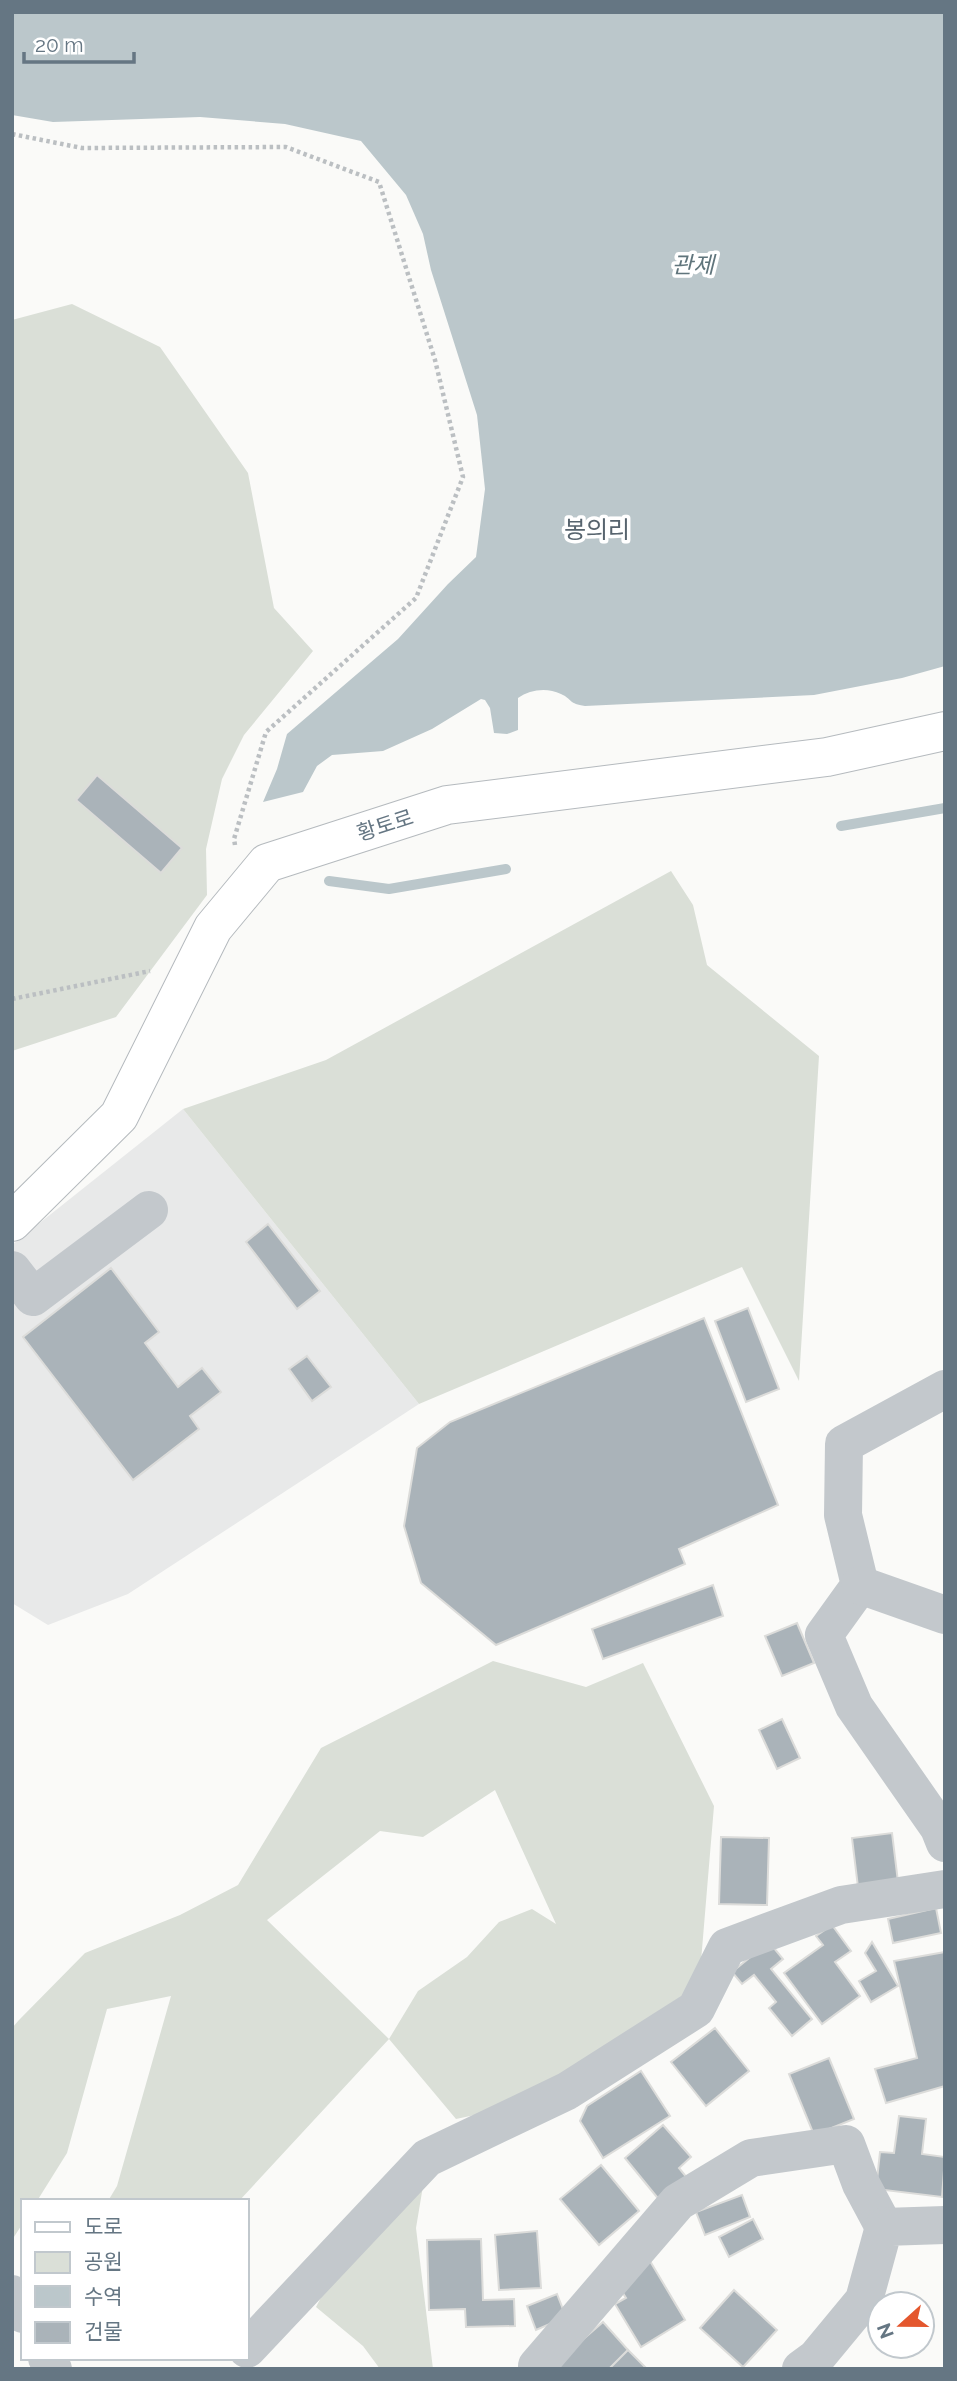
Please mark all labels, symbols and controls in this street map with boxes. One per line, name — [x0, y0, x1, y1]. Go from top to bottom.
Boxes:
scale bar — [24, 21, 135, 65]
text: 20 m — [35, 32, 83, 57]
water label: 관제 — [672, 251, 717, 278]
district label: 봉의리 — [564, 515, 630, 544]
street label: 황토로 — [354, 804, 416, 846]
legend — [21, 2199, 248, 2360]
text: 도로 — [84, 2214, 123, 2239]
text: 공원 — [84, 2249, 123, 2274]
text: 수역 — [84, 2284, 123, 2309]
north arrow — [866, 2290, 936, 2360]
text: 건물 — [84, 2319, 123, 2344]
text: N — [872, 2320, 898, 2342]

